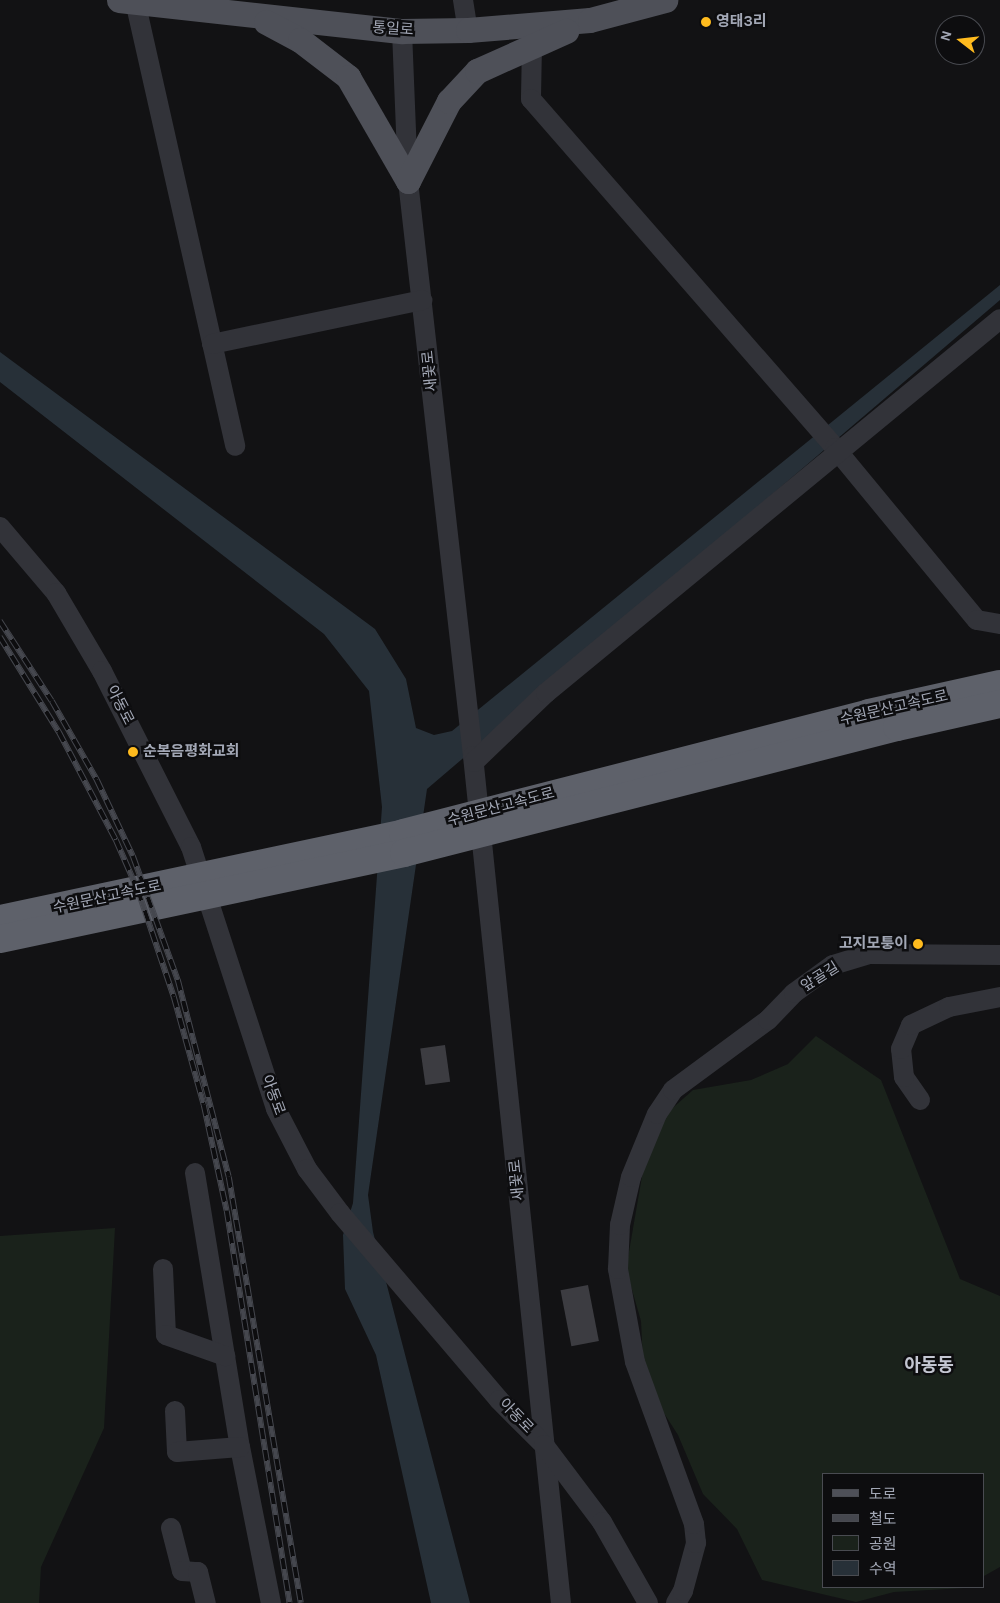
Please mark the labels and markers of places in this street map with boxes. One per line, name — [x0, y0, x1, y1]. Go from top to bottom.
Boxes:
place label: 영태3리 — [716, 13, 767, 31]
marker: 영태3리 — [700, 16, 712, 28]
place label: 순복음평화교회 — [143, 743, 240, 761]
marker: 순복음평화교회 — [127, 746, 139, 758]
place label: 고지모퉁이 — [839, 935, 908, 953]
marker: 고지모퉁이 — [912, 938, 924, 950]

